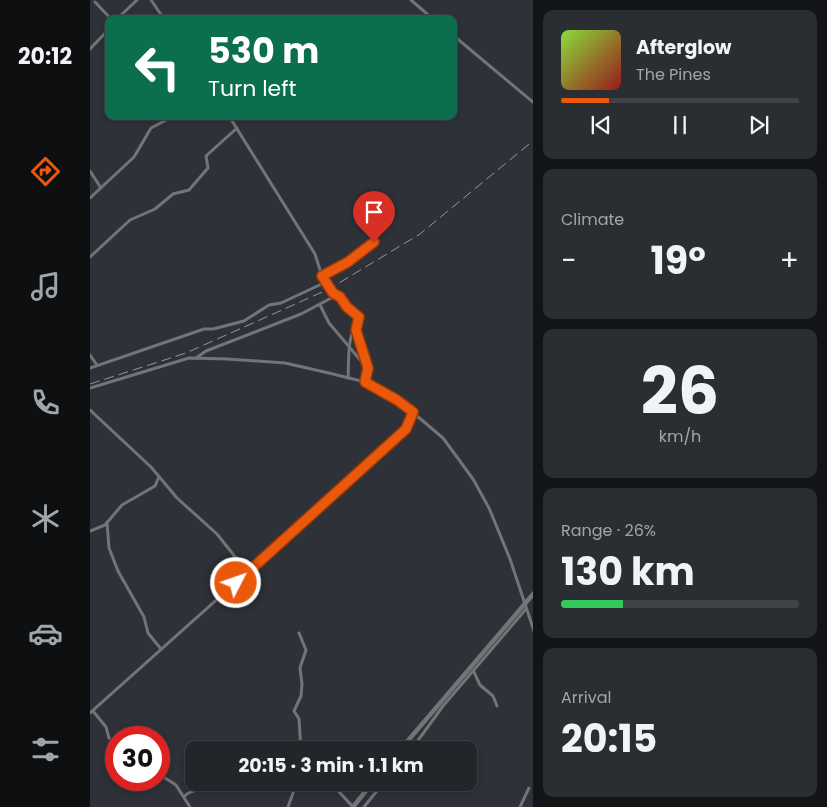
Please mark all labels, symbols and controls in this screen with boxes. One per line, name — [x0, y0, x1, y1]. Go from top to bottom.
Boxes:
text: 530 m — [208, 26, 319, 75]
text: Afterglow — [636, 34, 731, 61]
icon: left — [125, 35, 190, 100]
text: 20:12 — [18, 41, 72, 72]
text: The Pines — [636, 63, 711, 86]
text: Turn left — [208, 73, 296, 104]
icon: previous — [587, 111, 615, 139]
icon: pause — [666, 111, 694, 139]
icon: next — [745, 111, 773, 139]
icon: directions — [28, 154, 63, 189]
pin — [353, 191, 395, 242]
icon: arrive — [360, 198, 388, 226]
text: Climate — [561, 208, 624, 231]
text: 19° — [651, 234, 706, 287]
text: − — [561, 241, 576, 280]
text: + — [780, 241, 799, 280]
icon: music — [28, 269, 63, 304]
text: 26 — [641, 346, 719, 437]
icon: phone — [28, 385, 63, 420]
text: km/h — [659, 425, 701, 448]
icon: climate — [28, 501, 63, 536]
text: Range · 26% — [561, 519, 656, 542]
text: 130 km — [561, 545, 695, 598]
position arrow — [209, 556, 261, 608]
icon: car — [28, 616, 63, 651]
text: Arrival — [561, 686, 611, 709]
text: 20:15 — [561, 712, 657, 765]
speed limit sign: 30 — [105, 726, 170, 791]
icon: filters — [28, 732, 63, 767]
text: 20:15 · 3 min · 1.1 km — [238, 752, 424, 779]

